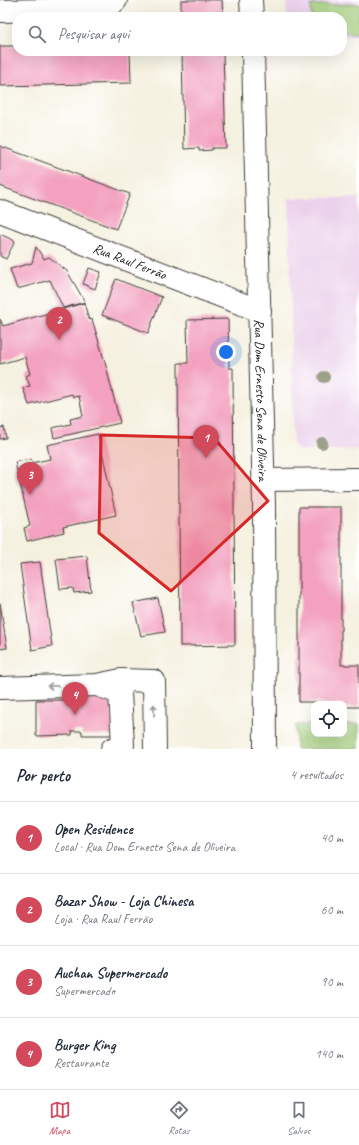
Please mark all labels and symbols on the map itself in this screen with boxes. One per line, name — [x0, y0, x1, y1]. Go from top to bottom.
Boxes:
street label: Rua Raul Ferrão — [91, 239, 170, 283]
pin: 2 — [46, 307, 72, 340]
street label: Rua Dom Ernesto Sena de Oliveira — [251, 319, 272, 482]
your location — [216, 342, 236, 362]
pin: 1 — [193, 425, 219, 458]
pin: 3 — [17, 462, 43, 495]
one-way arrow — [47, 682, 60, 690]
pin: 4 — [62, 682, 88, 715]
one-way arrow — [151, 704, 158, 717]

